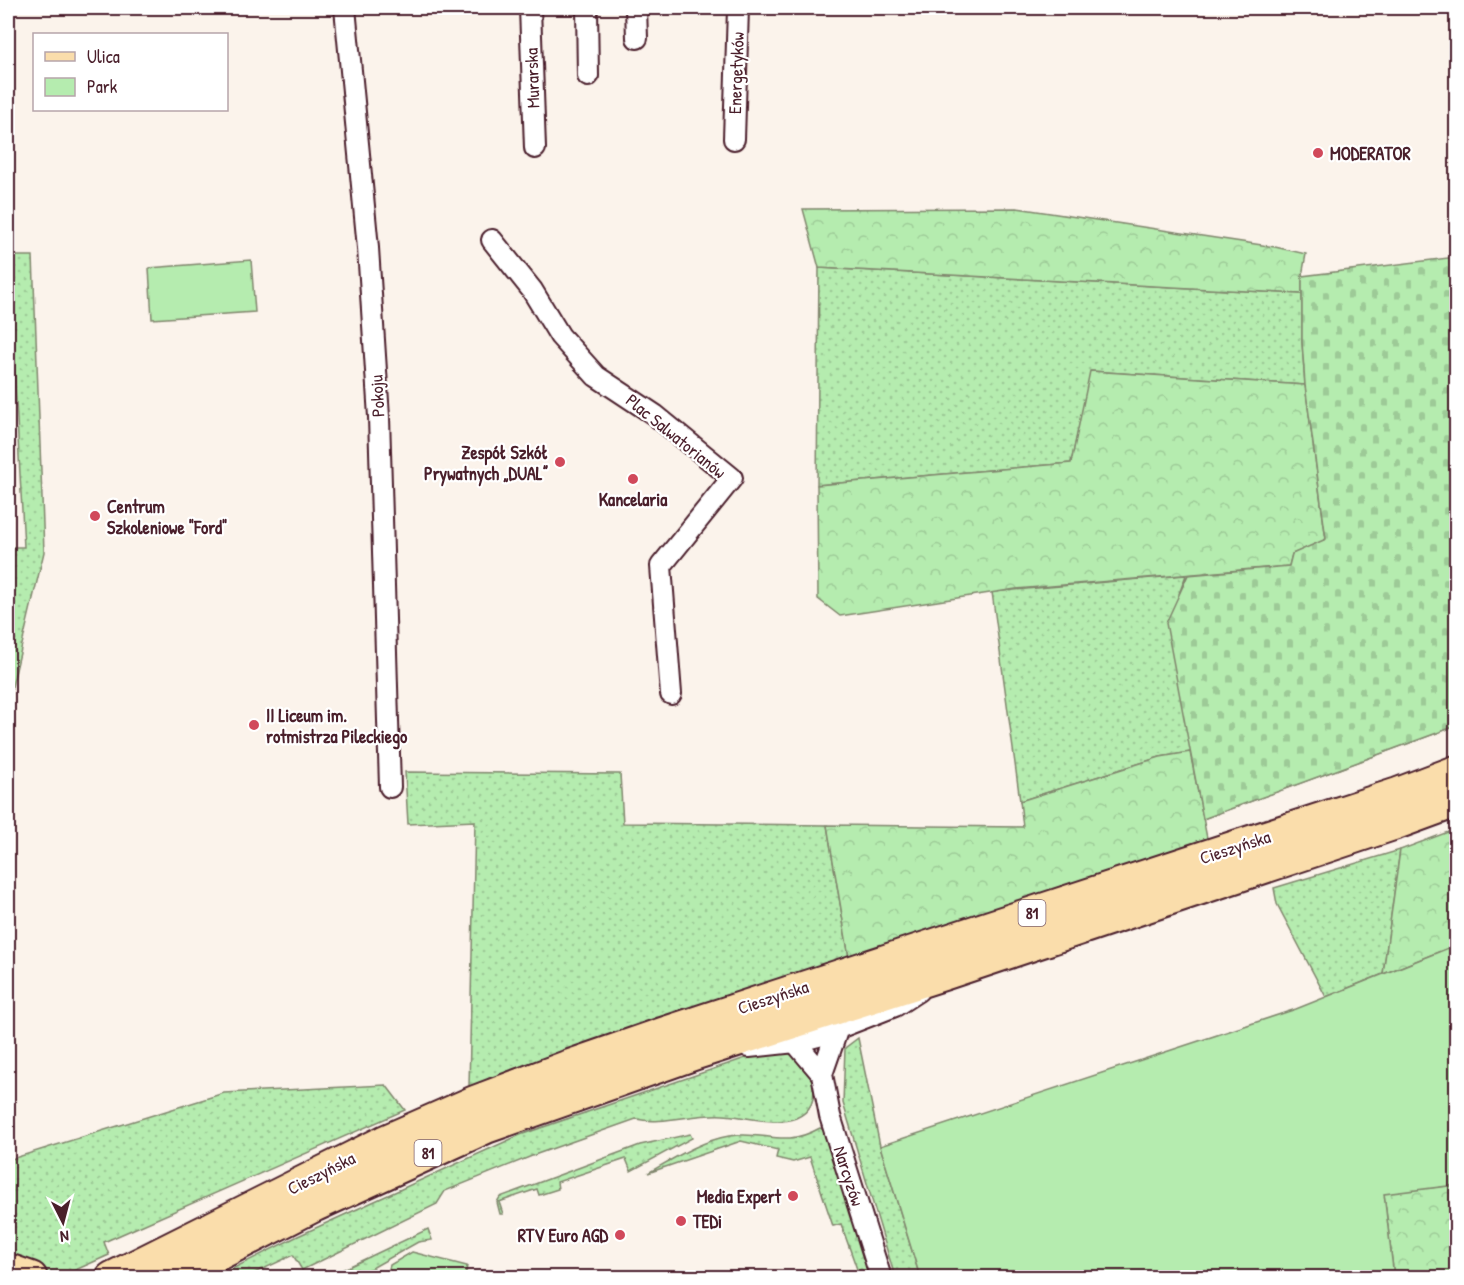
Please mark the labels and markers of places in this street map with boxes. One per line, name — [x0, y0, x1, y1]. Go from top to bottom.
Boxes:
place label: MODERATOR — [1330, 141, 1412, 166]
marker: MODERATOR — [1311, 146, 1325, 160]
place label: Zespół Szkół Prywatnych „DUAL” — [424, 440, 549, 487]
marker: Zespół Szkół Prywatnych „DUAL” — [553, 455, 567, 469]
marker: Kancelaria — [626, 472, 640, 486]
place label: Kancelaria — [599, 487, 668, 512]
place label: Centrum Szkoleniowe "Ford" — [107, 494, 228, 540]
marker: Centrum Szkoleniowe "Ford" — [88, 509, 102, 523]
place label: II Liceum im. rotmistrza Pileckiego — [266, 703, 408, 750]
marker: II Liceum im. rotmistrza Pileckiego — [247, 718, 261, 732]
place label: Media Expert — [697, 1184, 782, 1210]
marker: Media Expert — [786, 1189, 800, 1203]
place label: TEDi — [692, 1209, 722, 1234]
marker: TEDi — [674, 1214, 688, 1228]
place label: RTV Euro AGD — [518, 1223, 608, 1248]
marker: RTV Euro AGD — [613, 1228, 627, 1242]

